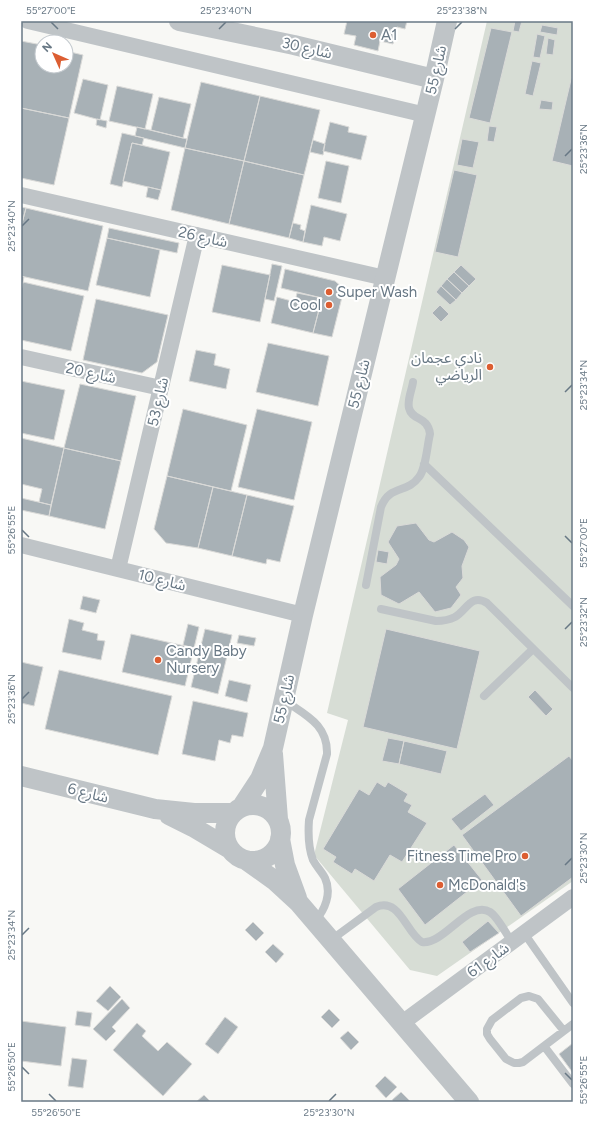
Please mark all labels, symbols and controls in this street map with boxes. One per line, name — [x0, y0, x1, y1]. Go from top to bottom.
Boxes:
text: 55°27'00"E — [26, 4, 76, 17]
text: 25°23'40"N — [200, 4, 252, 17]
text: 25°23'38"N — [437, 4, 487, 17]
place label: A1 — [381, 26, 397, 44]
marker: A1 — [368, 30, 378, 40]
north arrow — [34, 34, 74, 74]
street label: شارع 30 — [280, 34, 334, 65]
text: N — [40, 40, 55, 55]
street label: شارع 55 — [422, 43, 453, 97]
text: 25°23'36"N — [577, 124, 590, 174]
text: 25°23'40"N — [5, 200, 18, 252]
street label: شارع 26 — [176, 223, 230, 254]
place label: Super Wash — [337, 283, 417, 301]
marker: Super Wash — [324, 287, 334, 297]
place label: Cool — [289, 296, 321, 314]
marker: Cool — [324, 300, 334, 310]
place label: نادي عجمان الرياضي — [411, 349, 482, 386]
street label: شارع 55 — [344, 357, 377, 411]
street label: شارع 20 — [64, 359, 118, 390]
text: 25°23'34"N — [577, 360, 590, 410]
marker: نادي عجمان الرياضي — [485, 362, 495, 372]
street label: شارع 53 — [144, 376, 175, 429]
text: 55°26'55"E — [5, 505, 18, 555]
text: 55°27'00"E — [577, 518, 590, 568]
street label: شارع 10 — [135, 565, 188, 598]
text: 25°23'32"N — [577, 597, 590, 647]
place label: Candy Baby Nursery — [166, 642, 247, 677]
marker: Candy Baby Nursery — [153, 655, 163, 665]
street label: شارع 55 — [270, 672, 301, 726]
text: 25°23'36"N — [5, 674, 18, 724]
street label: شارع 6 — [65, 779, 111, 810]
text: 25°23'30"N — [577, 833, 590, 883]
place label: Fitness Time Pro — [407, 847, 517, 865]
marker: Fitness Time Pro — [520, 851, 530, 861]
place label: McDonald's — [448, 876, 526, 894]
marker: McDonald's — [435, 880, 445, 890]
text: 25°23'34"N — [5, 910, 18, 960]
street label: شارع 61 — [463, 939, 515, 984]
text: 55°26'50"E — [5, 1042, 18, 1092]
text: 55°26'55"E — [577, 1055, 590, 1105]
text: 55°26'50"E — [31, 1106, 81, 1119]
text: 25°23'30"N — [304, 1106, 354, 1119]

